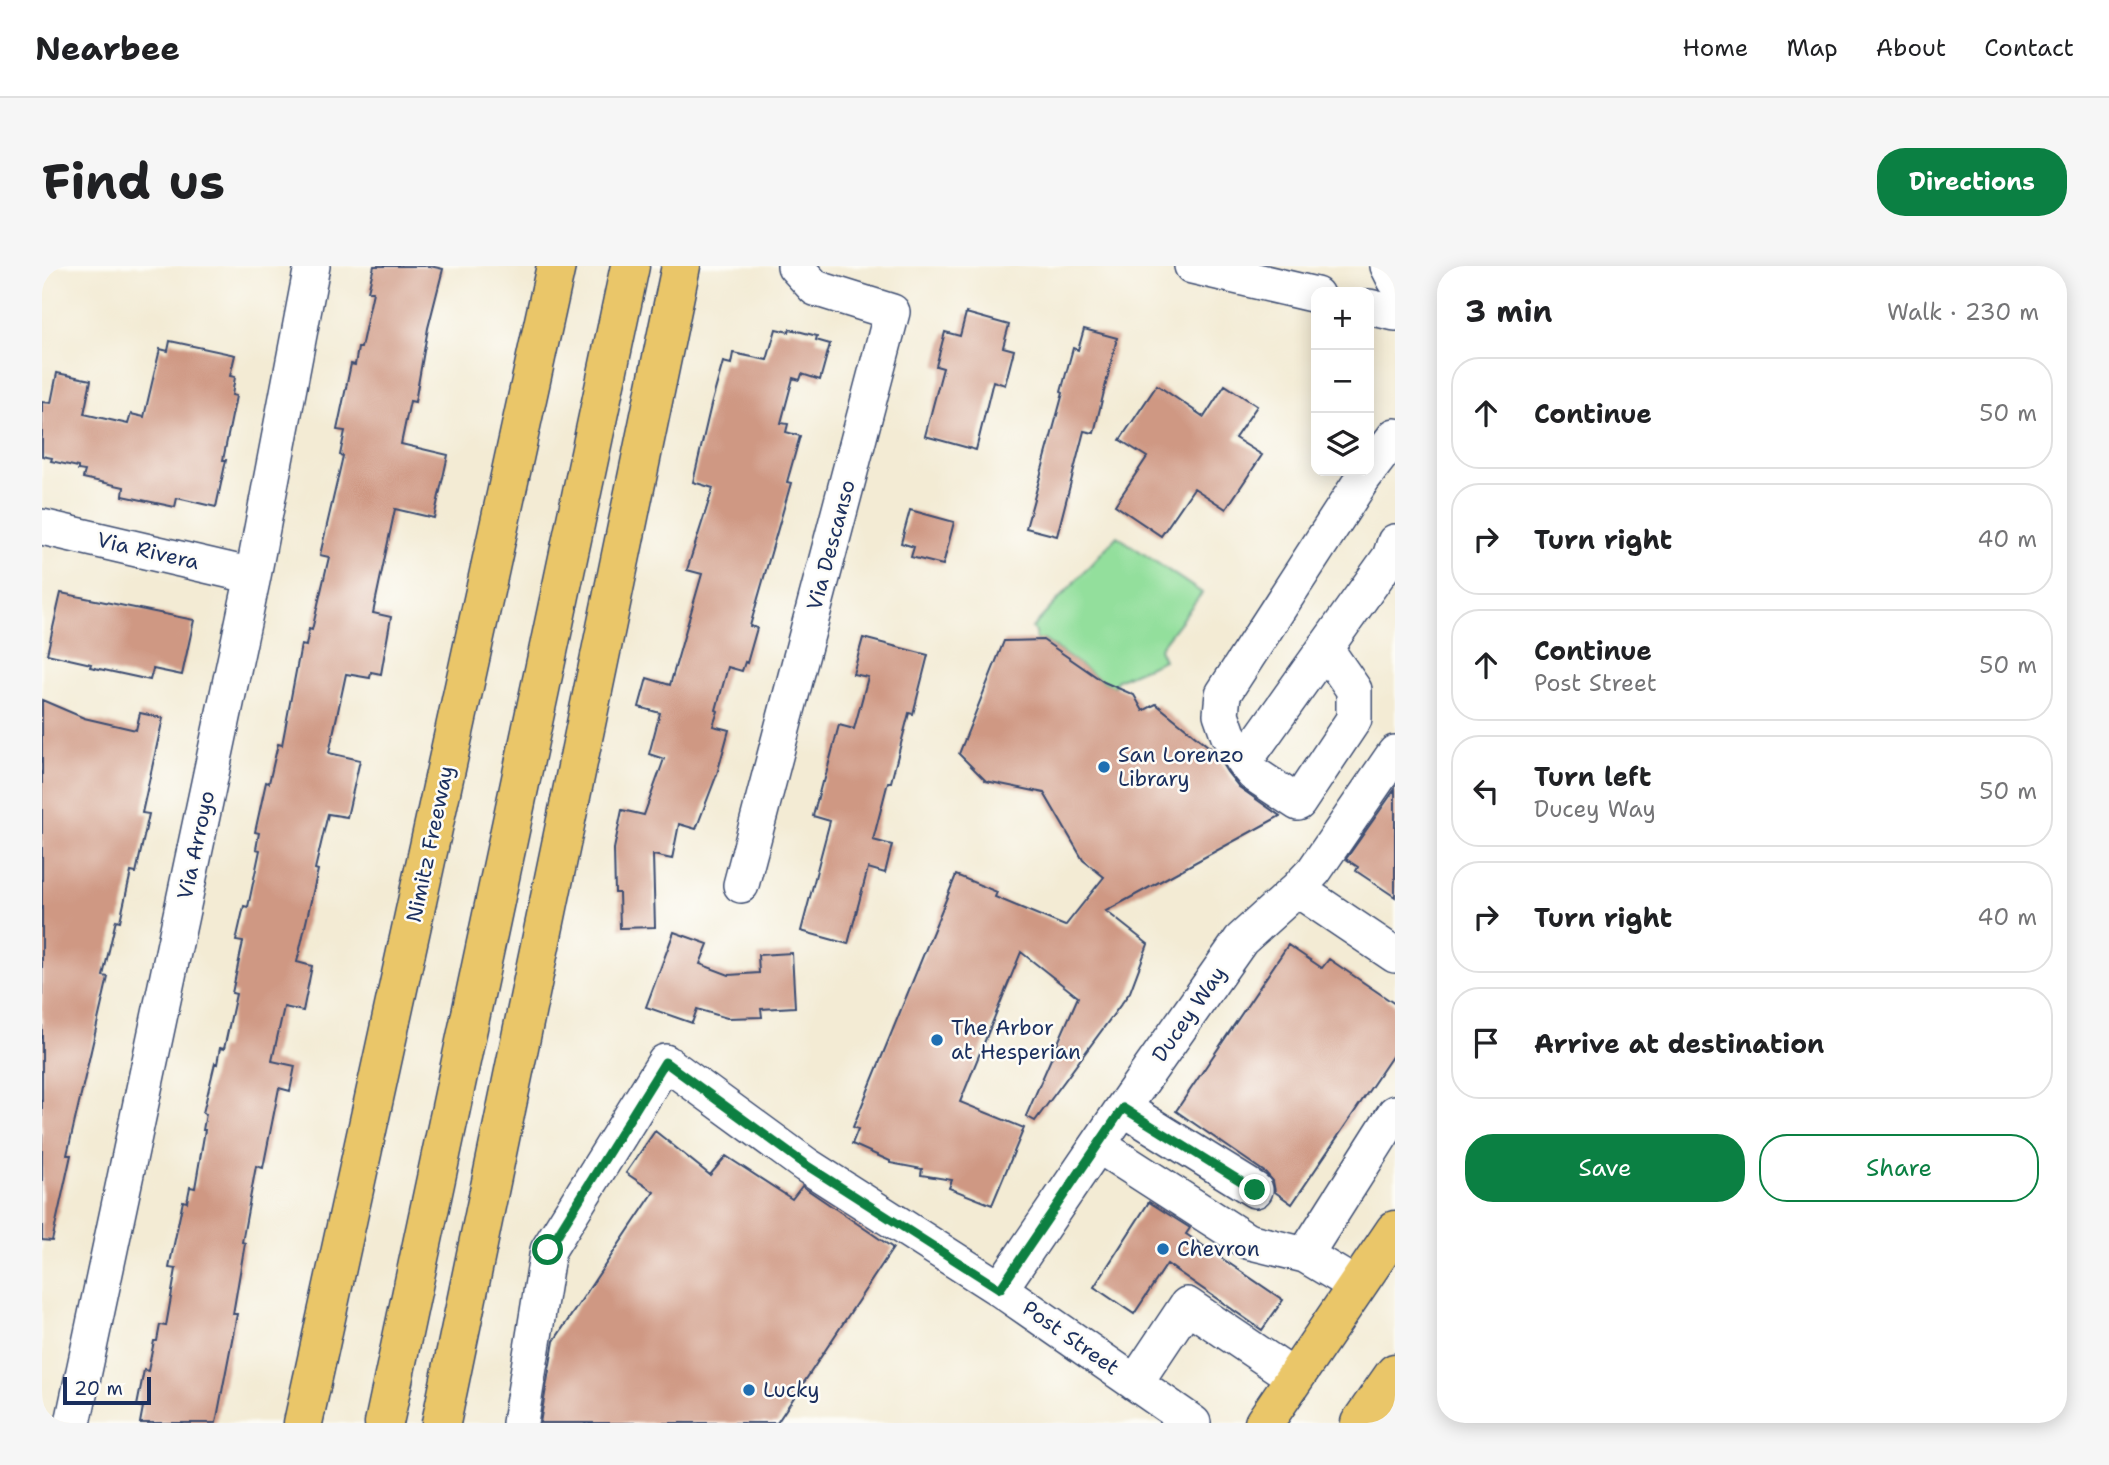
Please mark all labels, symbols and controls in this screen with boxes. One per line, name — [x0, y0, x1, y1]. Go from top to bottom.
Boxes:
text: Nearbee — [35, 26, 180, 71]
text: Home — [1682, 32, 1748, 64]
text: Map — [1786, 32, 1838, 64]
text: About — [1876, 32, 1946, 64]
text: Contact — [1984, 32, 2074, 64]
button: Directions — [1877, 148, 2067, 216]
text: Find us — [42, 149, 225, 215]
map controls — [1311, 287, 1374, 476]
button: + — [1311, 287, 1374, 350]
text: 3 min — [1465, 291, 1552, 332]
text: Walk · 230 m — [1887, 297, 2039, 327]
button: − — [1311, 350, 1374, 413]
icon: ahead — [1467, 394, 1505, 432]
text: Continue — [1534, 396, 1652, 431]
text: 50 m — [1979, 398, 2037, 428]
button: layers — [1311, 413, 1374, 476]
street label: Via Descanso — [800, 477, 862, 613]
icon: right — [1467, 520, 1505, 558]
text: Turn right — [1534, 522, 1672, 557]
text: 40 m — [1977, 524, 2037, 554]
street label: Via Rivera — [94, 526, 202, 576]
text: Continue — [1534, 633, 1652, 668]
icon: ahead — [1467, 646, 1505, 684]
text: 50 m — [1979, 650, 2037, 680]
text: Post Street — [1534, 668, 1657, 698]
place label: San Lorenzo Library — [1118, 741, 1244, 793]
marker: San Lorenzo Library — [1096, 759, 1112, 775]
text: Turn left — [1534, 759, 1651, 794]
street label: Nimitz Freeway — [400, 763, 460, 925]
icon: left — [1467, 772, 1505, 810]
text: 50 m — [1979, 776, 2037, 806]
street label: Via Arroyo — [171, 788, 221, 902]
text: Ducey Way — [1534, 794, 1656, 824]
icon: right — [1467, 898, 1505, 936]
text: Turn right — [1534, 900, 1672, 935]
text: 40 m — [1977, 902, 2037, 932]
street label: Ducey Way — [1146, 960, 1232, 1068]
place label: The Arbor at Hesperian — [951, 1014, 1081, 1066]
icon: arrive — [1467, 1024, 1505, 1062]
text: Arrive at destination — [1534, 1026, 1824, 1061]
marker: The Arbor at Hesperian — [929, 1032, 945, 1048]
button: Save — [1465, 1134, 1745, 1202]
button: Share — [1759, 1134, 2039, 1202]
route end — [1239, 1174, 1270, 1205]
route start — [532, 1234, 563, 1265]
place label: Chevron — [1177, 1235, 1260, 1263]
marker: Chevron — [1155, 1241, 1171, 1257]
street label: Post Street — [1017, 1294, 1125, 1382]
scale bar — [63, 1374, 150, 1406]
text: 20 m — [74, 1376, 123, 1401]
place label: Lucky — [763, 1376, 820, 1404]
marker: Lucky — [741, 1382, 757, 1398]

